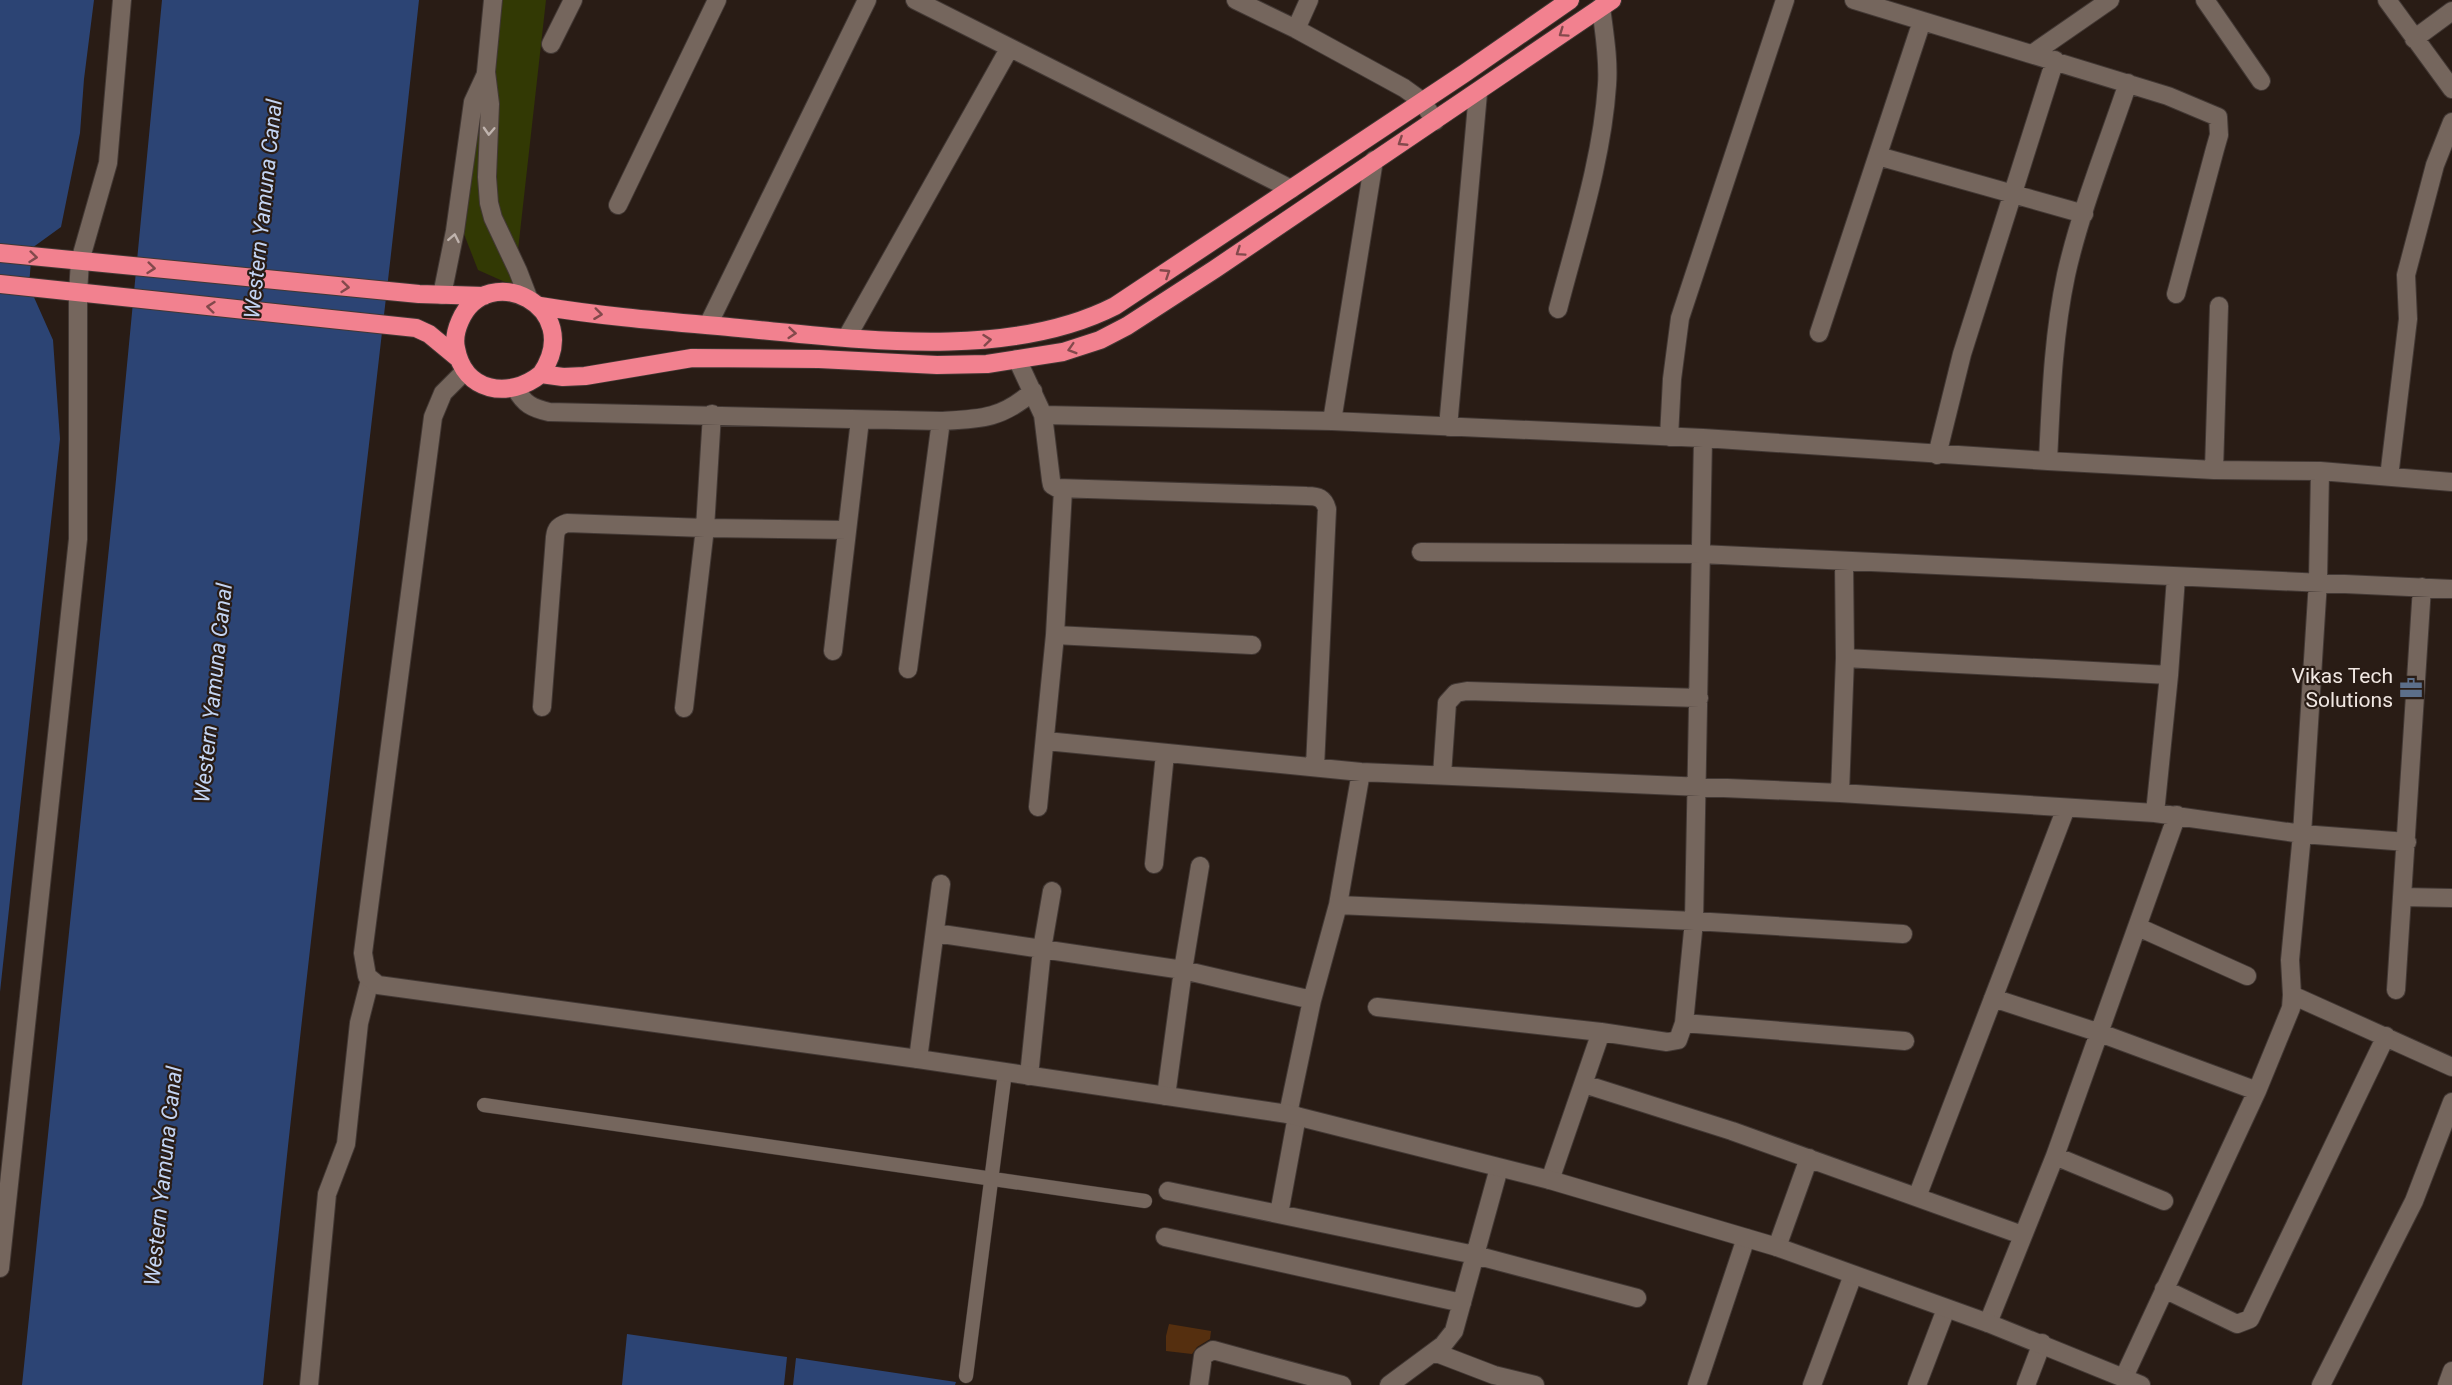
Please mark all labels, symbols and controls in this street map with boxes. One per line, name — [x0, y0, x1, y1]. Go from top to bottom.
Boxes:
one-way arrow — [1559, 26, 1570, 37]
water label: Western Yamuna Canal — [239, 97, 287, 320]
one-way arrow — [483, 126, 496, 135]
one-way arrow — [1397, 135, 1408, 146]
one-way arrow — [447, 233, 460, 243]
one-way arrow — [1236, 245, 1247, 256]
one-way arrow — [29, 250, 38, 263]
one-way arrow — [147, 261, 156, 274]
one-way arrow — [1160, 268, 1170, 280]
one-way arrow — [341, 280, 350, 293]
one-way arrow — [207, 301, 216, 313]
one-way arrow — [593, 307, 603, 320]
one-way arrow — [787, 326, 797, 339]
one-way arrow — [982, 334, 991, 347]
one-way arrow — [1067, 342, 1078, 354]
water label: Western Yamuna Canal — [189, 581, 237, 804]
place label: Vikas Tech Solutions — [2292, 664, 2393, 712]
office icon: Vikas Tech Solutions — [2398, 675, 2424, 701]
water label: Western Yamuna Canal — [139, 1064, 187, 1287]

